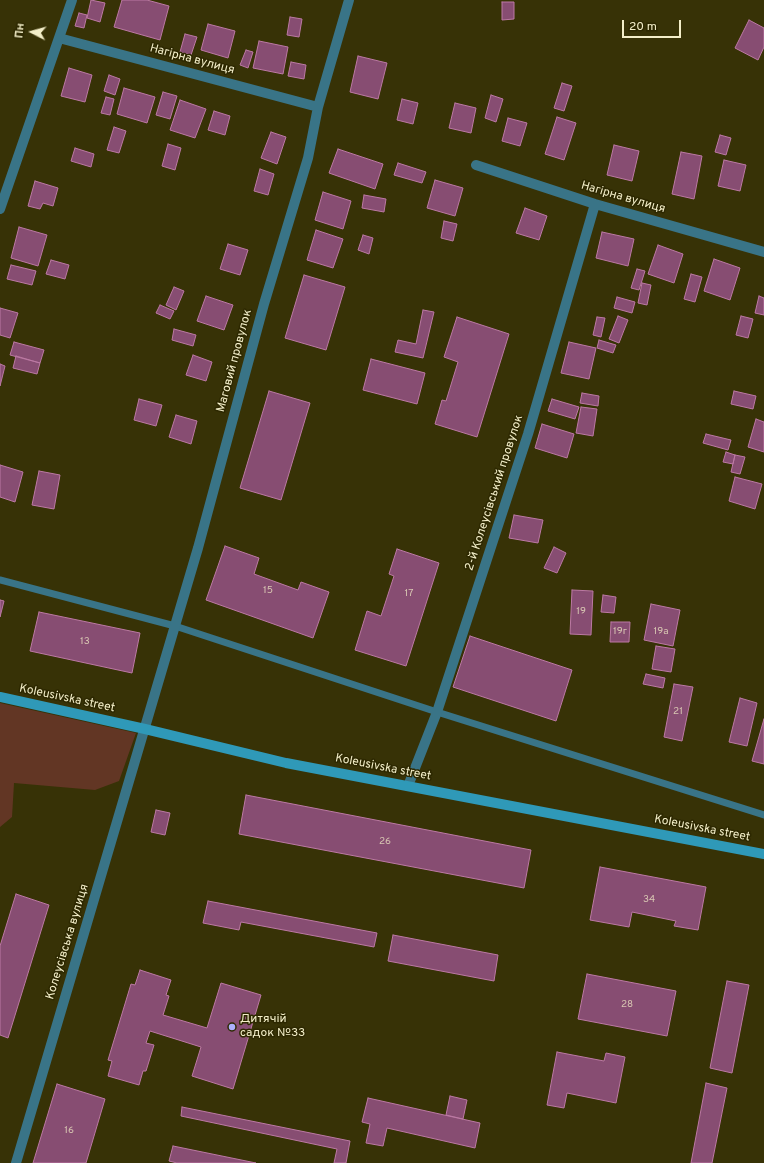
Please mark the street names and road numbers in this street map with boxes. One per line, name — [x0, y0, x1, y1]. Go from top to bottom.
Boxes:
street label: Нагірна вулиця — [148, 42, 236, 78]
street label: Нагірна вулиця — [579, 179, 667, 217]
street label: Маговий провулок — [214, 308, 256, 414]
street label: 2-й Колеусівський провулок — [463, 413, 527, 573]
street label: Koleusivska street — [18, 682, 116, 716]
street label: Koleusivska street — [334, 752, 432, 784]
street label: Koleusivska street — [653, 813, 751, 845]
street label: Колеусівська вулиця — [44, 883, 92, 1001]

